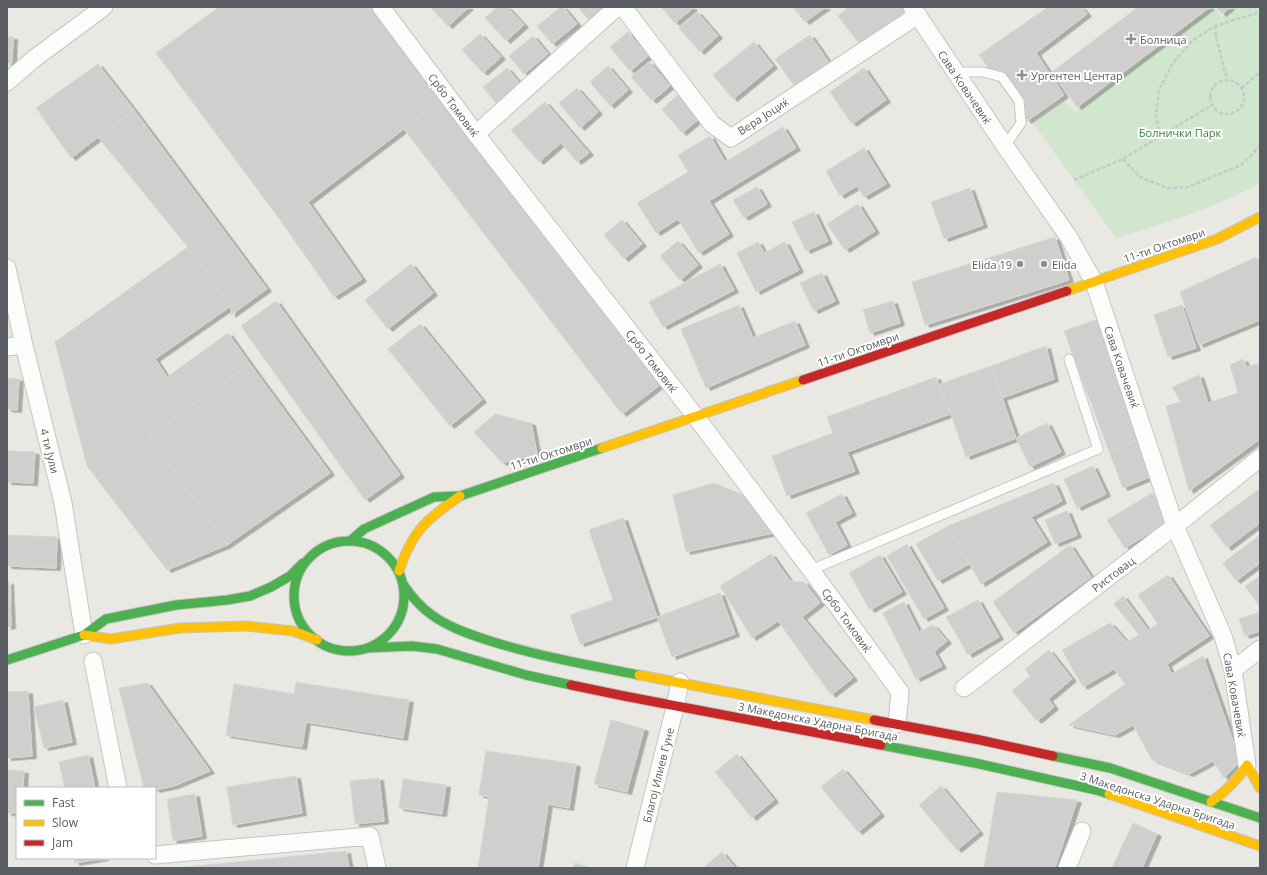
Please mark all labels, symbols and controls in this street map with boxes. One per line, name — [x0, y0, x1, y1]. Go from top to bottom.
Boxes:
place label: Болница — [1140, 32, 1187, 47]
marker: Болница — [1125, 33, 1137, 45]
street label: Сава Ковачевиќ — [935, 47, 995, 127]
place label: Ургентен Центар — [1031, 68, 1123, 83]
marker: Ургентен Центар — [1016, 69, 1028, 81]
street label: Србо Томовиќ — [425, 70, 483, 140]
street label: Вера Јоциќ — [735, 94, 792, 138]
park label: Болнички Парк — [1139, 125, 1221, 140]
street label: 11-ти Октомври — [1121, 224, 1207, 266]
place label: Elida 19 — [972, 257, 1012, 272]
place label: Elida — [1052, 257, 1077, 272]
marker: Elida 19 — [1015, 259, 1025, 269]
marker: Elida — [1039, 259, 1049, 269]
street label: Сава Ковачевиќ — [1101, 324, 1143, 410]
street label: Србо Томовиќ — [623, 326, 682, 396]
street label: 11-ти Октомври — [815, 328, 901, 370]
street label: 4 ти Јули — [37, 427, 63, 475]
street label: 11-ти Октомври — [508, 433, 594, 473]
street label: Ристовац — [1089, 553, 1138, 595]
street label: Србо Томовиќ — [819, 585, 876, 655]
street label: Сава Ковачевиќ — [1220, 651, 1250, 739]
street label: 3 Македонска Ударна Бригада — [737, 698, 899, 744]
street label: Благој Илиев Гуне — [639, 726, 677, 824]
street label: 3 Македонска Ударна Бригада — [1078, 768, 1238, 832]
legend — [16, 787, 156, 859]
text: Fast — [52, 794, 75, 811]
text: Slow — [52, 814, 79, 831]
text: Jam — [51, 834, 73, 851]

